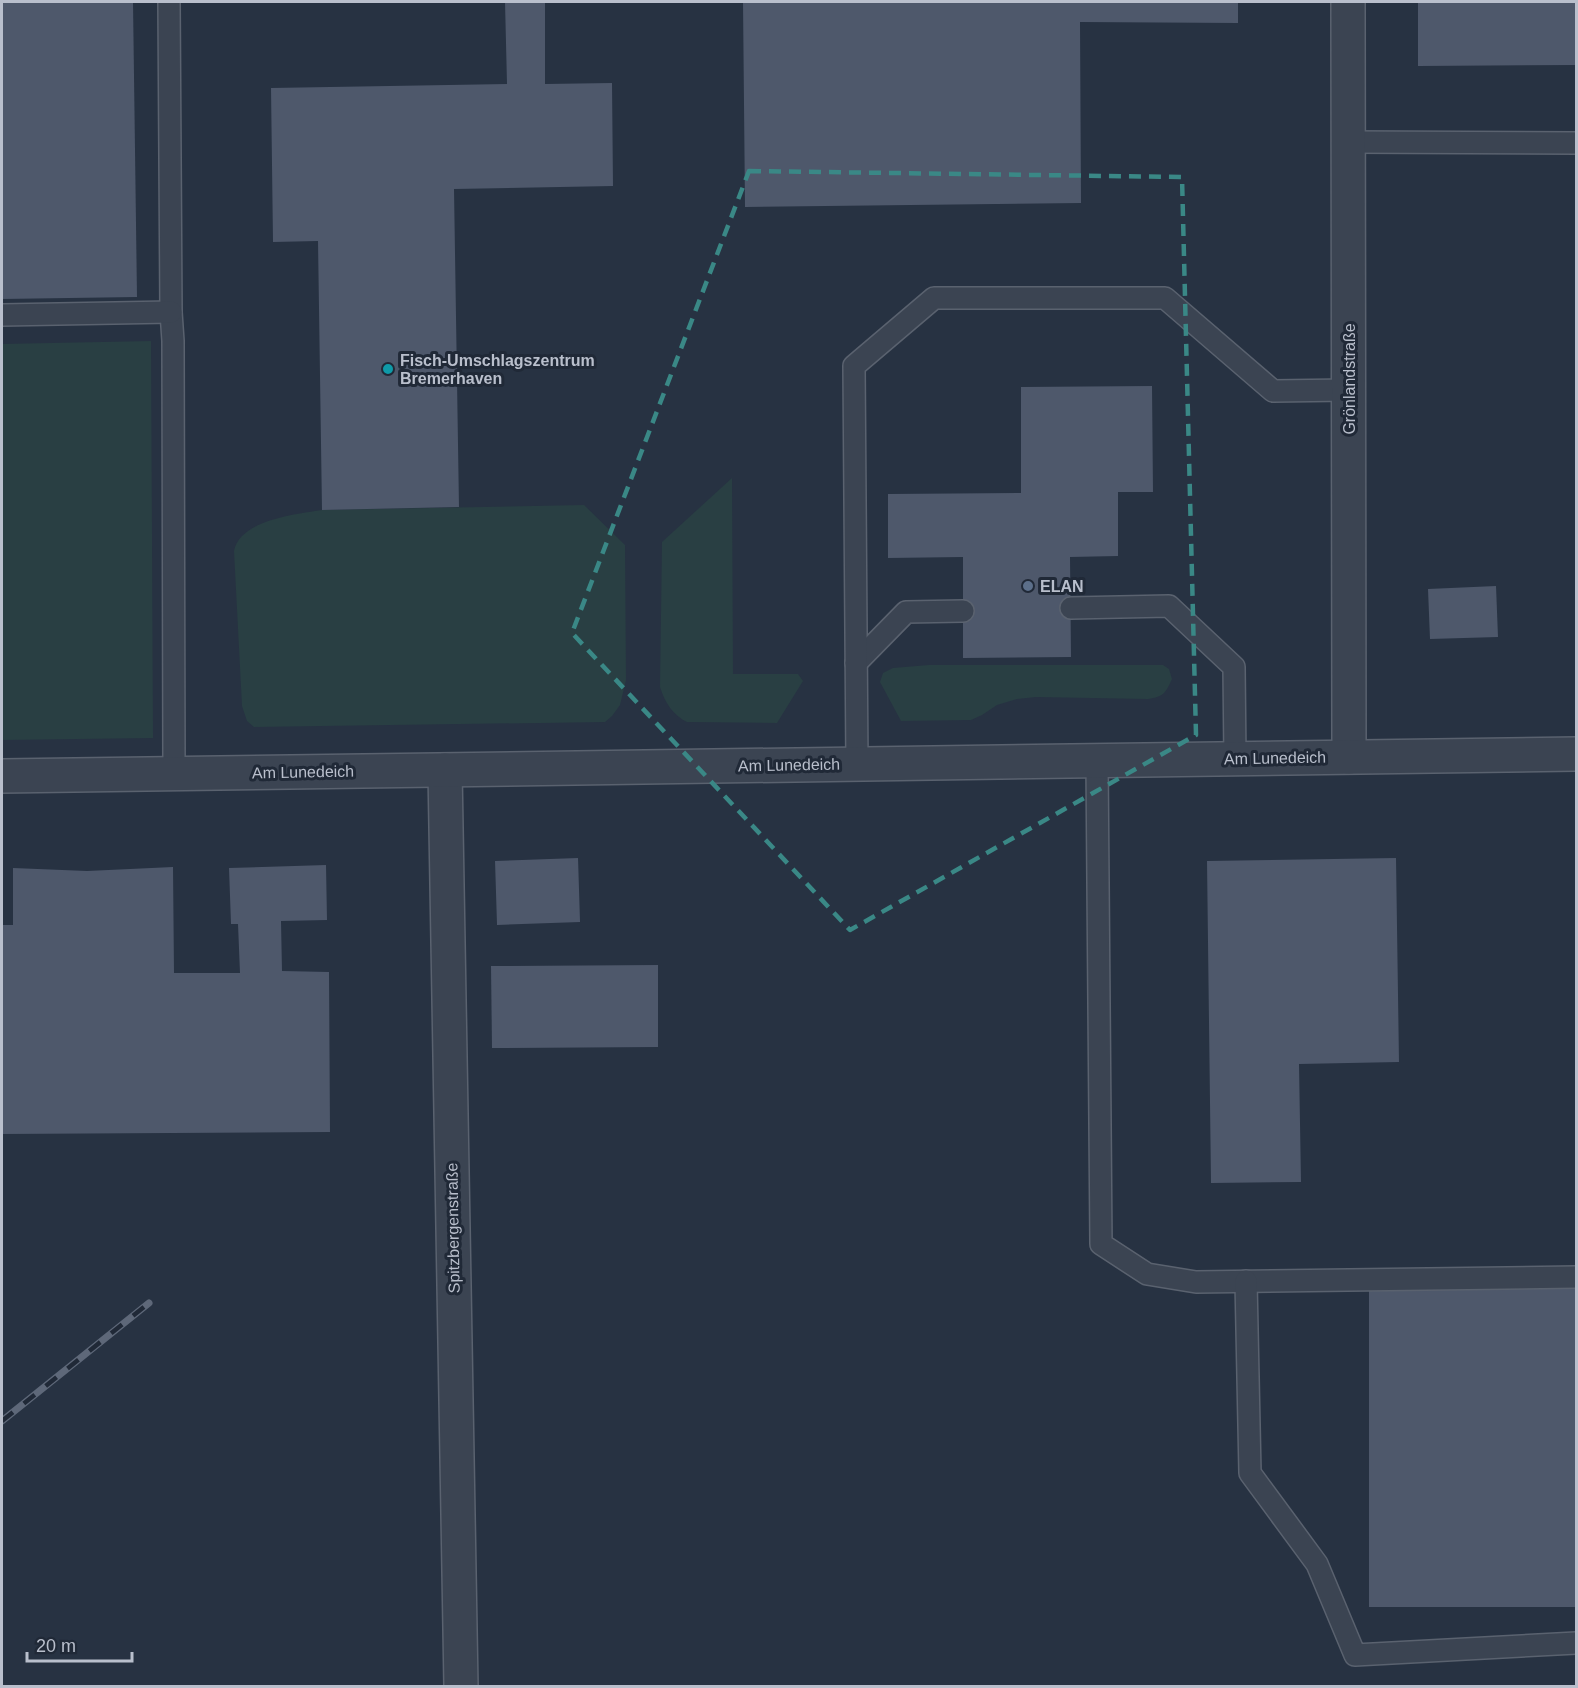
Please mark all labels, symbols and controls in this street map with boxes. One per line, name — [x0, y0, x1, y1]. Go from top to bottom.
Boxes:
street label: Grönlandstraße — [1341, 323, 1358, 435]
place label: Fisch-Umschlagszentrum Bremerhaven — [400, 352, 595, 387]
marker: Fisch-Umschlagszentrum Bremerhaven — [381, 362, 395, 376]
place label: ELAN — [1040, 578, 1084, 595]
marker: ELAN — [1021, 579, 1035, 593]
street label: Am Lunedeich — [1224, 749, 1326, 767]
street label: Am Lunedeich — [738, 756, 840, 774]
street label: Am Lunedeich — [252, 763, 354, 781]
street label: Spitzbergenstraße — [443, 1162, 463, 1294]
scale bar — [27, 1625, 132, 1663]
text: 20 m — [36, 1636, 76, 1656]

